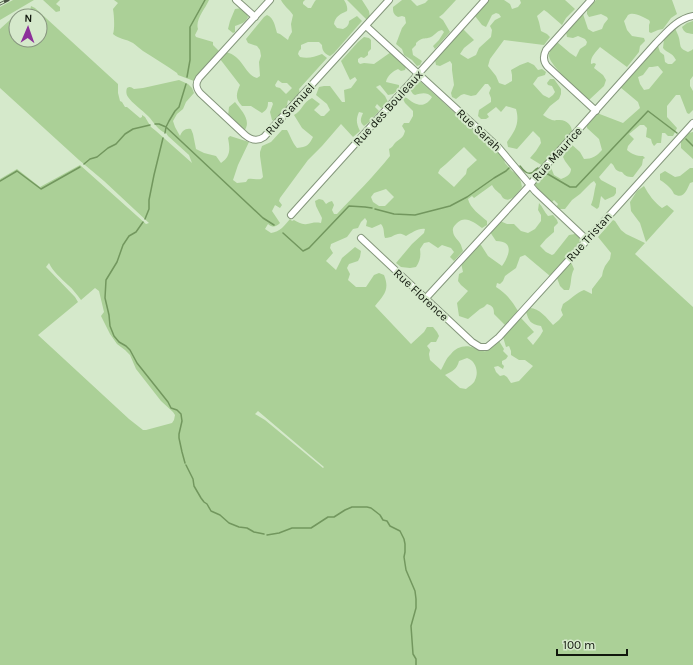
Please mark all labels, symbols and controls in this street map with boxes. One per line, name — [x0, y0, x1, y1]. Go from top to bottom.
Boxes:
north arrow — [8, 8, 48, 48]
text: N — [24, 12, 33, 25]
street label: Rue des Bouleaux — [350, 67, 426, 149]
street label: Rue Samuel — [263, 80, 317, 138]
street label: Rue Sarah — [454, 106, 504, 154]
street label: Rue Maurice — [529, 124, 585, 184]
street label: Rue Tristan — [563, 210, 615, 264]
street label: Rue Florence — [391, 266, 451, 324]
scale bar — [557, 631, 627, 657]
text: 100 m — [563, 638, 595, 652]

